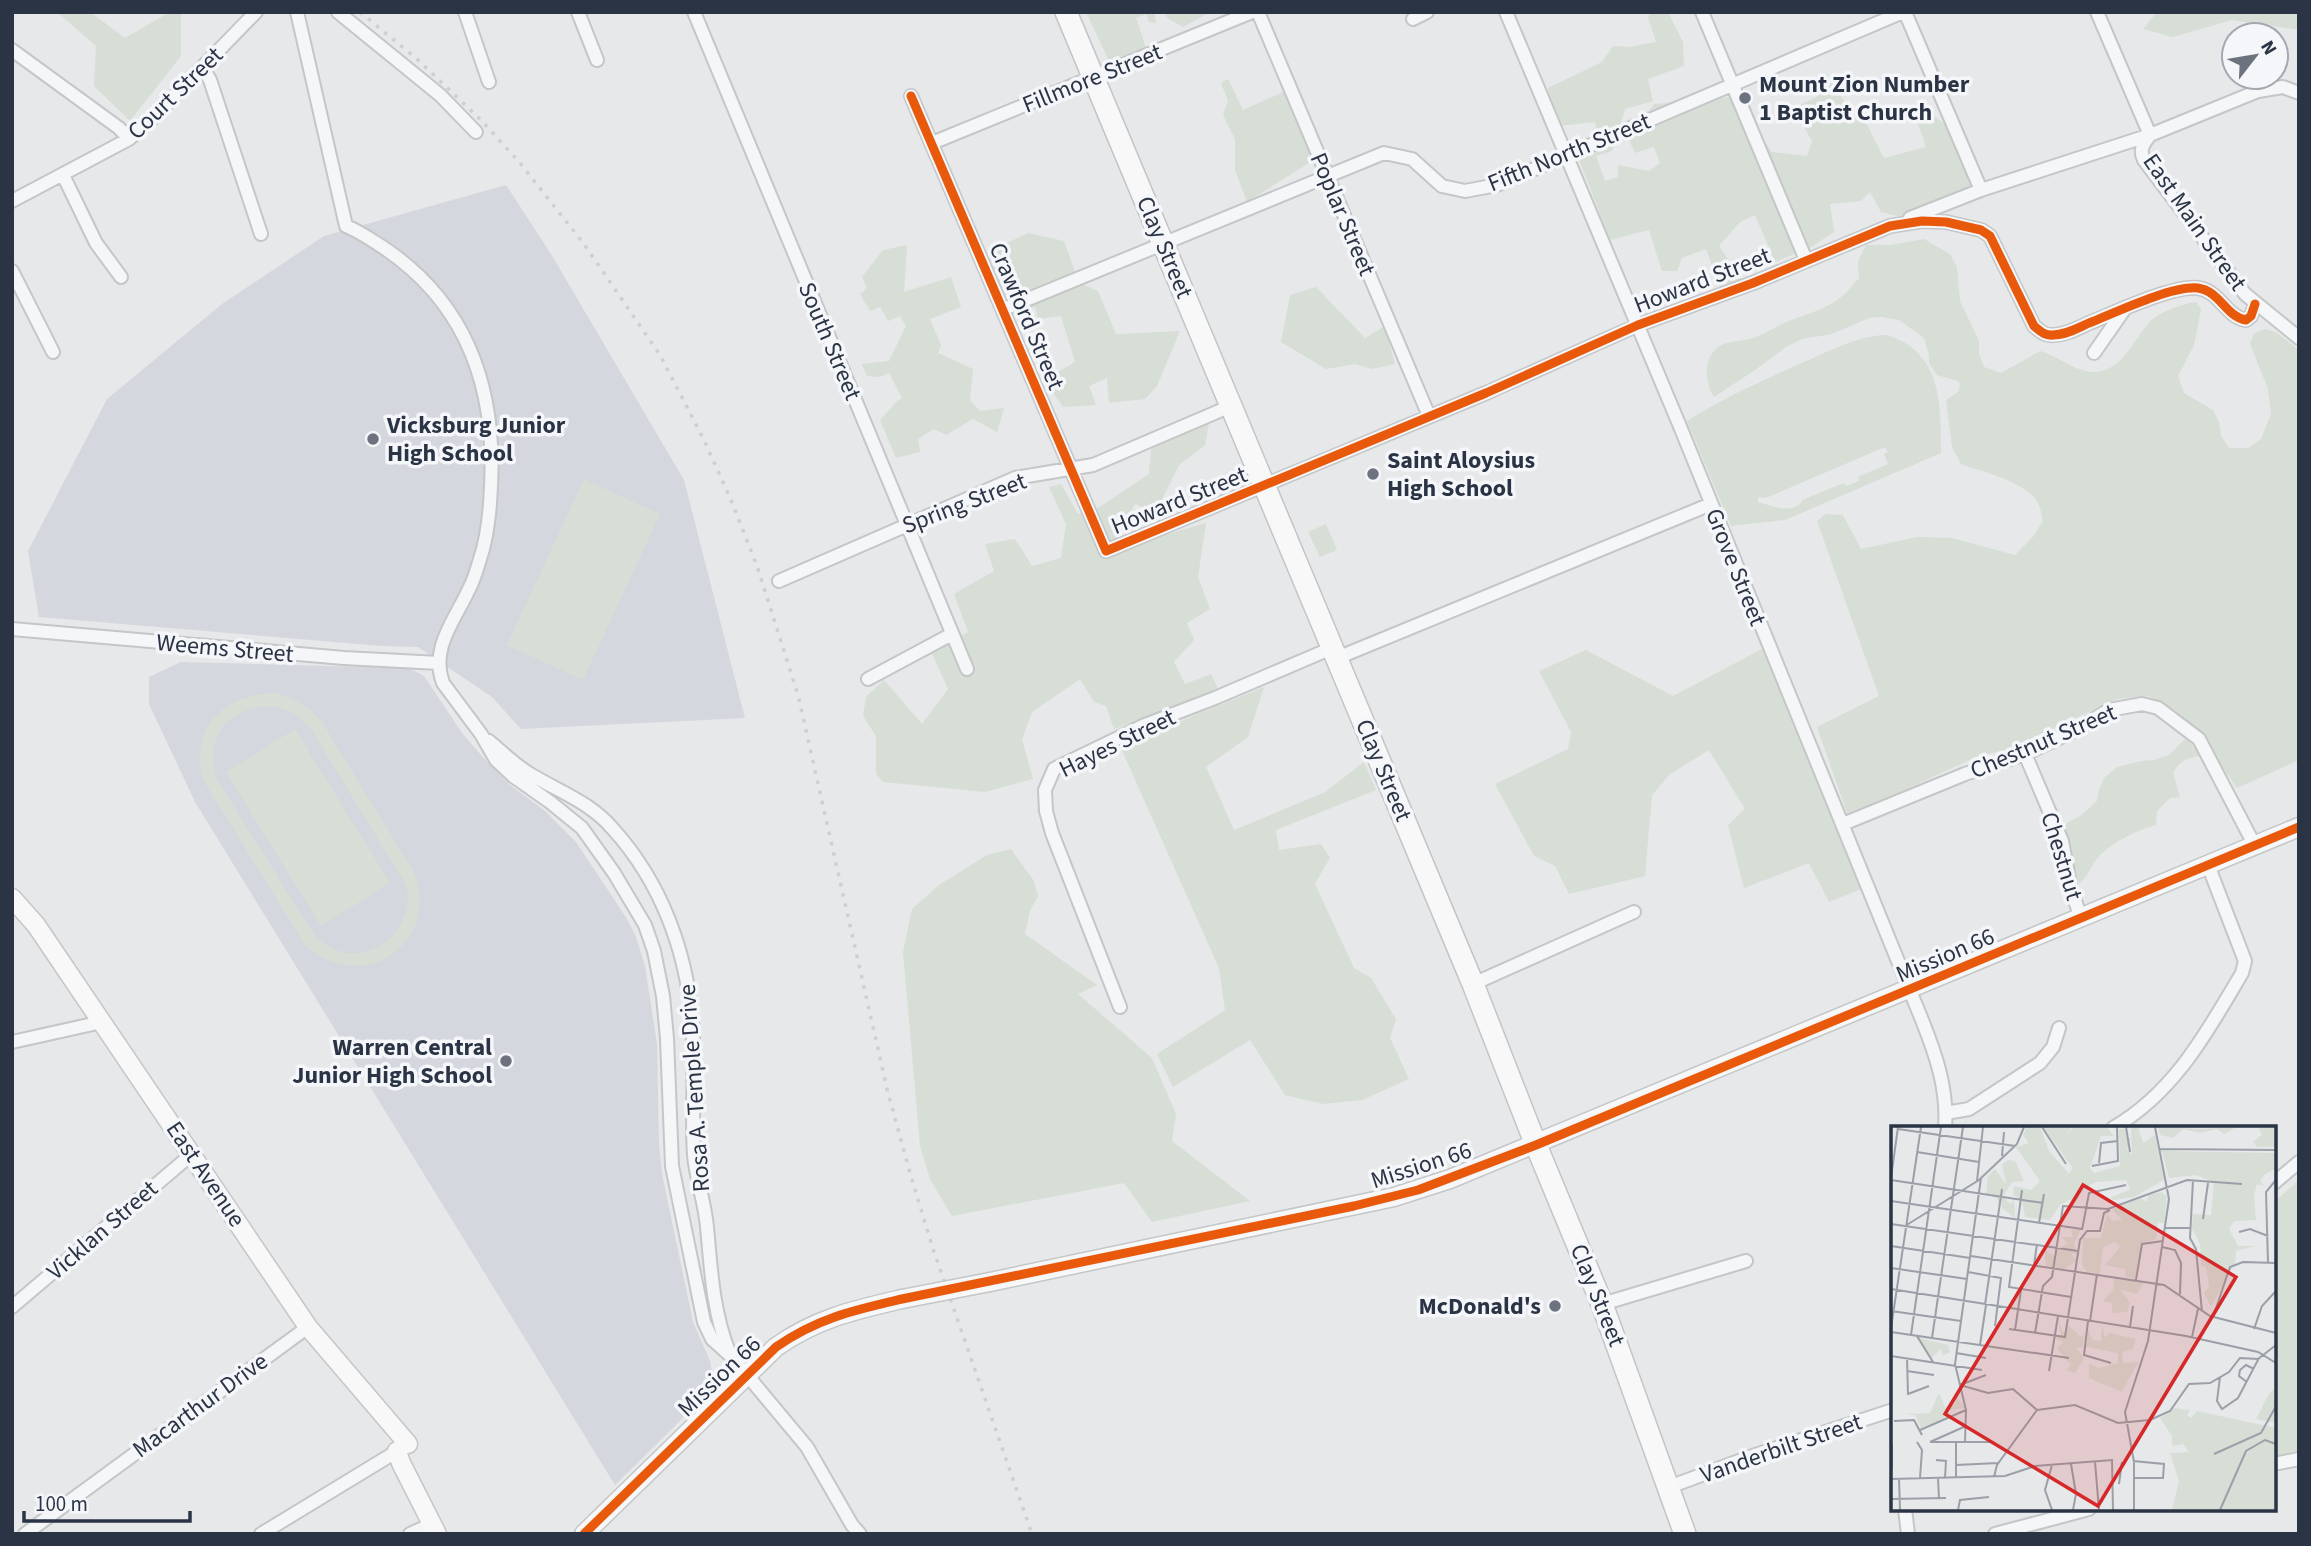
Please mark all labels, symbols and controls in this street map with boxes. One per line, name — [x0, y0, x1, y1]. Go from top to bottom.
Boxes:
north arrow — [2220, 21, 2290, 91]
street label: Fillmore Street — [1017, 35, 1167, 122]
text: N — [2253, 36, 2283, 60]
street label: Court Street — [120, 39, 231, 148]
place label: Mount Zion Number 1 Baptist Church — [1759, 67, 1970, 130]
marker: Mount Zion Number 1 Baptist Church — [1737, 90, 1753, 106]
street label: Fifth North Street — [1483, 104, 1656, 201]
street label: East Main Street — [2134, 146, 2255, 298]
street label: Poplar Street — [1301, 147, 1384, 281]
street label: Clay Street — [1127, 191, 1202, 304]
street label: Crawford Street — [980, 237, 1073, 395]
street label: Howard Street — [1629, 238, 1776, 323]
street label: South Street — [789, 277, 870, 406]
place label: Vicksburg Junior High School — [386, 408, 566, 471]
marker: Vicksburg Junior High School — [365, 431, 381, 447]
place label: Saint Aloysius High School — [1387, 443, 1535, 506]
street label: Howard Street — [1106, 457, 1253, 544]
street label: Spring Street — [897, 464, 1031, 543]
marker: Saint Aloysius High School — [1365, 466, 1381, 482]
street label: Grove Street — [1696, 503, 1775, 631]
street label: Weems Street — [155, 625, 295, 672]
street label: Chestnut Street — [1965, 695, 2122, 788]
street label: Hayes Street — [1053, 700, 1181, 787]
street label: Clay Street — [1346, 714, 1421, 827]
street label: Chestnut — [2032, 808, 2092, 905]
street label: Mission 66 — [1890, 919, 2000, 992]
street label: Rosa A. Temple Drive — [670, 983, 719, 1193]
place label: Warren Central Junior High School — [292, 1030, 492, 1093]
marker: Warren Central Junior High School — [498, 1053, 514, 1069]
street label: East Avenue — [157, 1114, 254, 1234]
inset map — [1891, 1126, 2276, 1511]
street label: Mission 66 — [1366, 1133, 1476, 1198]
street label: Vicklan Street — [39, 1172, 166, 1289]
street label: Clay Street — [1561, 1239, 1634, 1352]
place label: McDonald's — [1419, 1289, 1541, 1324]
marker: McDonald's — [1547, 1298, 1563, 1314]
street label: Mission 66 — [670, 1328, 769, 1425]
street label: Macarthur Drive — [125, 1344, 275, 1467]
street label: Vanderbilt Street — [1696, 1404, 1867, 1493]
scale bar — [24, 1480, 191, 1524]
text: 100 m — [35, 1489, 88, 1519]

